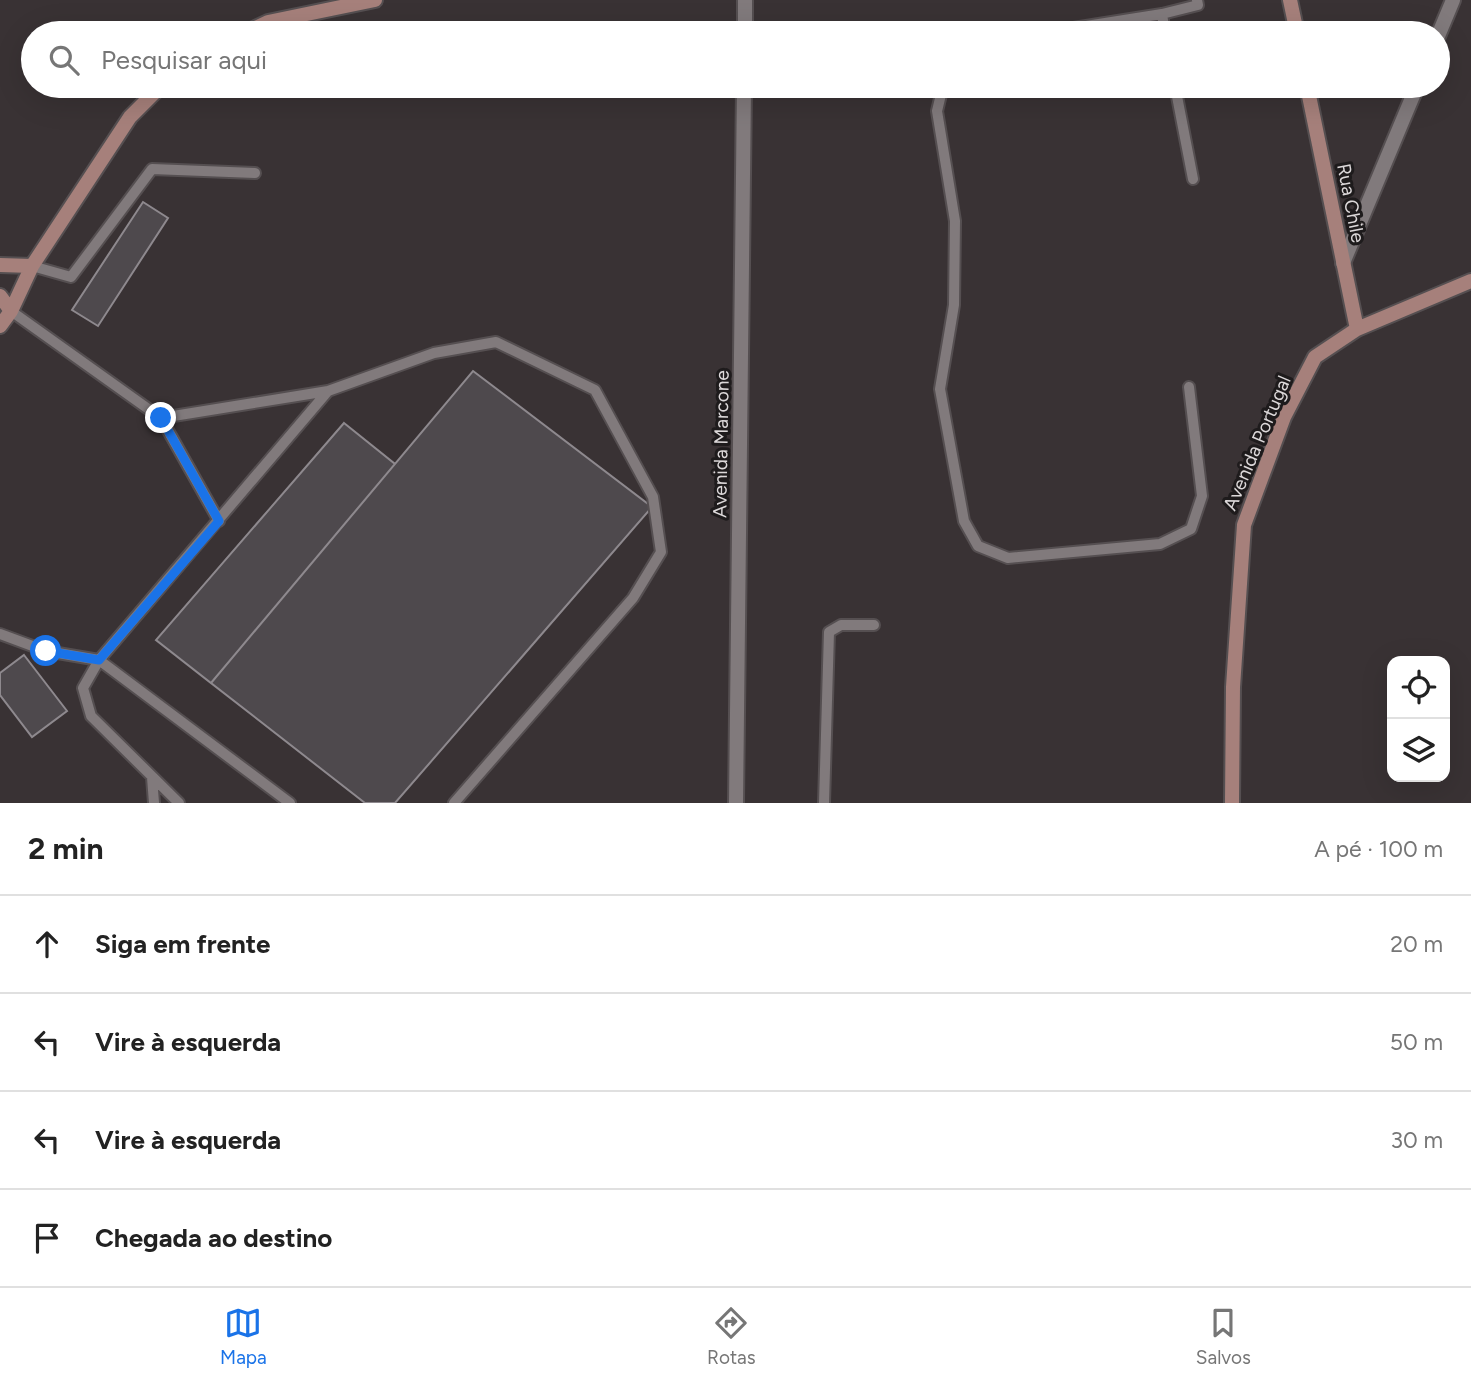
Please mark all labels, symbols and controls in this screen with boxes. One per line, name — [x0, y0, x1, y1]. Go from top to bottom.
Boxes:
search box — [21, 21, 1450, 98]
icon: search — [45, 41, 83, 79]
text: Pesquisar aqui — [101, 44, 267, 76]
street label: Rua Chile — [1332, 161, 1370, 245]
street label: Avenida Marcone — [708, 370, 734, 518]
street label: Avenida Portugal — [1218, 372, 1296, 514]
route end — [145, 402, 176, 433]
route start — [30, 635, 61, 666]
map controls — [1387, 656, 1450, 782]
button: locate — [1387, 656, 1450, 719]
button: layers — [1387, 719, 1450, 782]
text: 2 min — [28, 830, 104, 867]
text: A pé · 100 m — [1314, 835, 1443, 863]
icon: ahead — [28, 925, 66, 963]
text: Siga em frente — [95, 928, 270, 960]
text: 20 m — [1390, 930, 1443, 958]
icon: left — [28, 1023, 66, 1061]
text: Vire à esquerda — [95, 1026, 281, 1058]
text: 50 m — [1390, 1028, 1443, 1056]
icon: left — [28, 1121, 66, 1159]
text: Vire à esquerda — [95, 1124, 281, 1156]
text: 30 m — [1390, 1126, 1443, 1154]
icon: arrive — [28, 1219, 66, 1257]
text: Chegada ao destino — [95, 1222, 332, 1254]
tab: Mapa — [220, 1304, 267, 1369]
tab: Rotas — [707, 1304, 756, 1369]
tab: Salvos — [1196, 1304, 1251, 1369]

